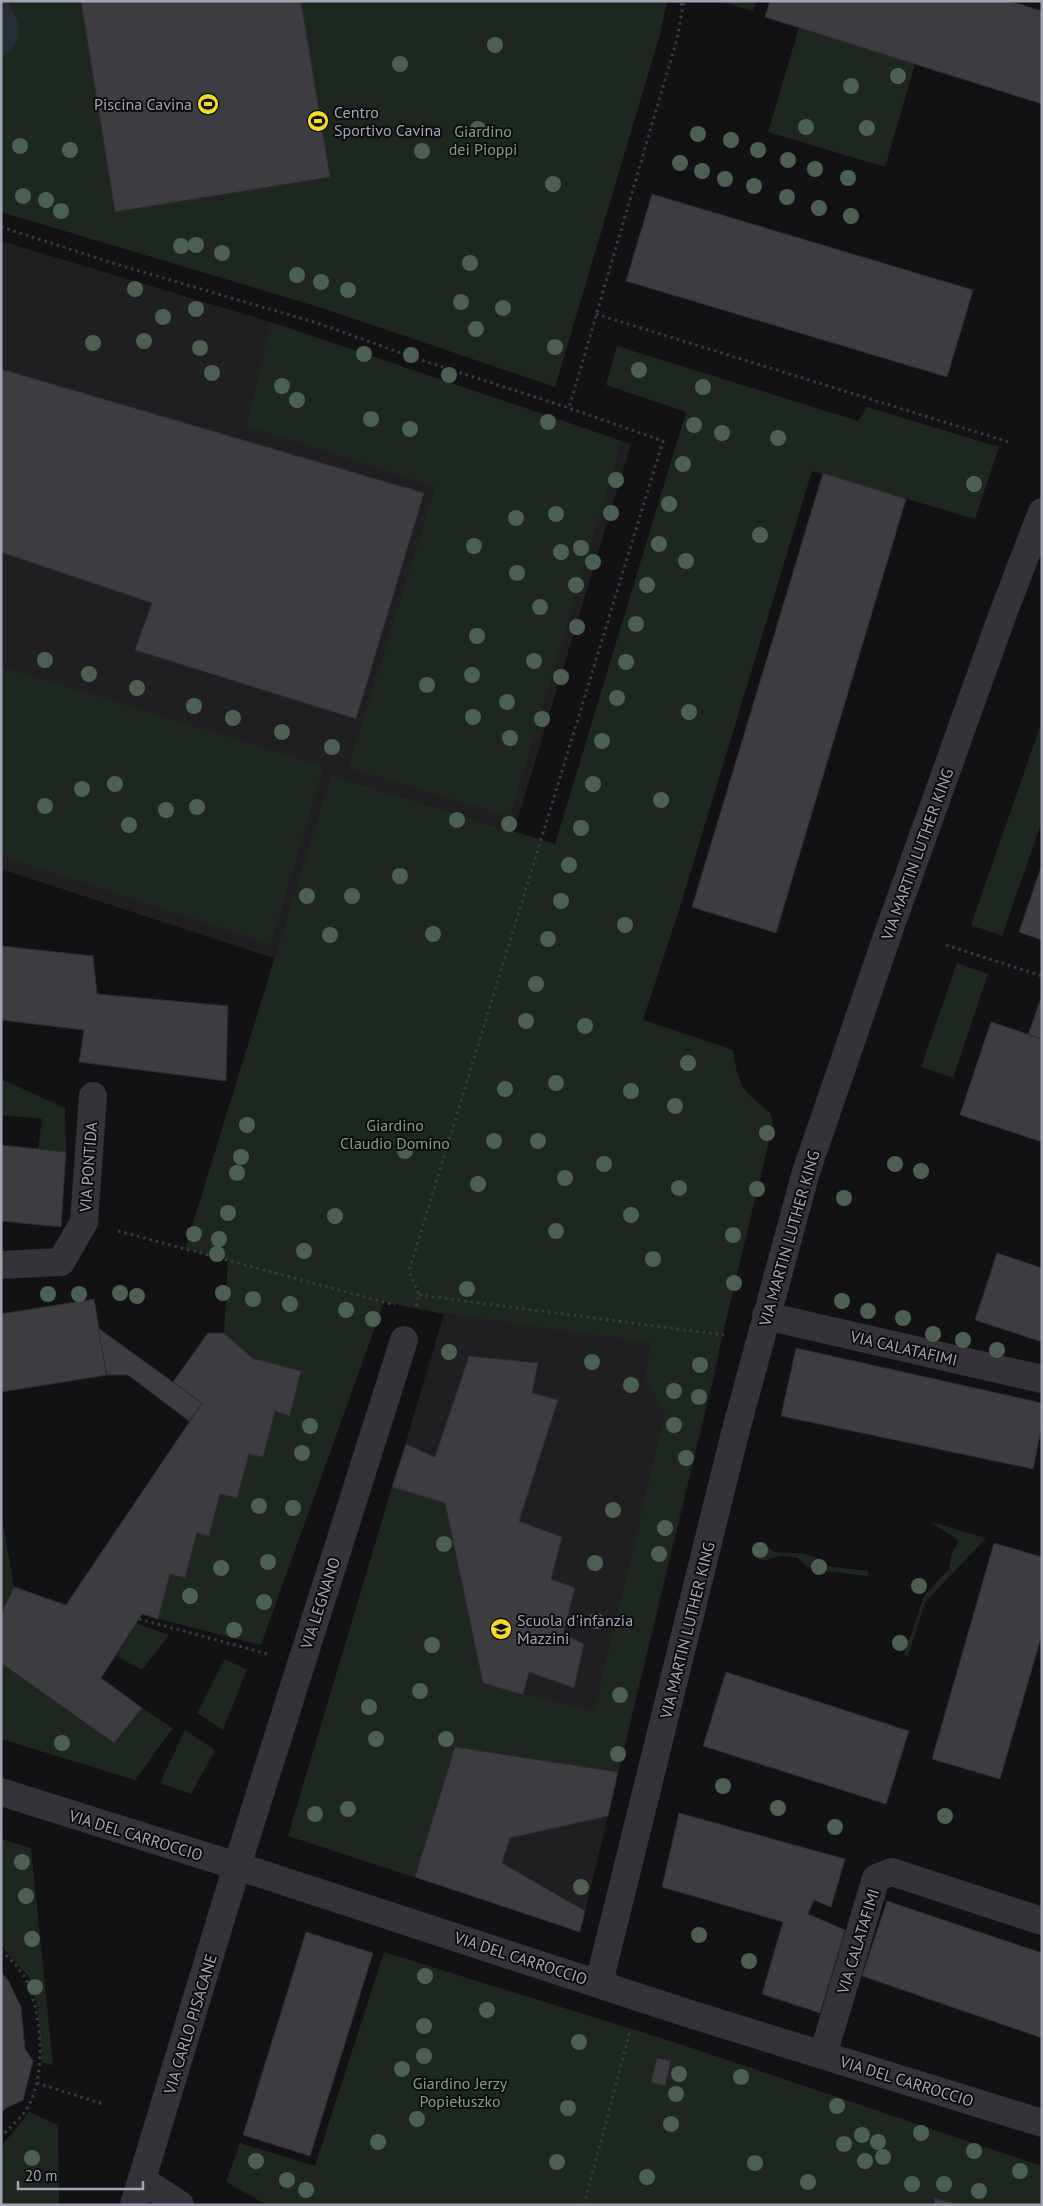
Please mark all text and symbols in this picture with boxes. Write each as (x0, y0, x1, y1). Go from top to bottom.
sports icon: Piscina Cavina (196, 92, 220, 116)
place label: Piscina Cavina (94, 94, 192, 114)
place label: Centro Sportivo Cavina (334, 102, 441, 140)
sports icon: Centro Sportivo Cavina (306, 109, 330, 133)
park label: Giardino dei Pioppi (449, 121, 517, 159)
street label: VIA MARTIN LUTHER KING (876, 765, 957, 944)
park label: Giardino Claudio Domino (340, 1115, 450, 1153)
street label: VIA PONTIDA (75, 1121, 101, 1214)
street label: VIA MARTIN LUTHER KING (754, 1148, 824, 1329)
street label: VIA CALATAFIMI (848, 1326, 959, 1370)
street label: VIA MARTIN LUTHER KING (655, 1540, 719, 1721)
street label: VIA LEGNANO (295, 1555, 344, 1652)
place label: Scuola d'infanzia Mazzini (517, 1610, 633, 1648)
school or university icon: Scuola d'infanzia Mazzini (489, 1617, 513, 1641)
street label: VIA DEL CARROCCIO (66, 1805, 205, 1865)
street label: VIA CALATAFIMI (832, 1886, 883, 1997)
street label: VIA DEL CARROCCIO (451, 1927, 590, 1989)
street label: VIA CARLO PISACANE (159, 1952, 221, 2097)
street label: VIA DEL CARROCCIO (837, 2051, 976, 2111)
park label: Giardino Jerzy Popiełuszko (413, 2073, 508, 2111)
scale bar (18, 2158, 142, 2190)
text: 20 m (25, 2166, 58, 2185)

